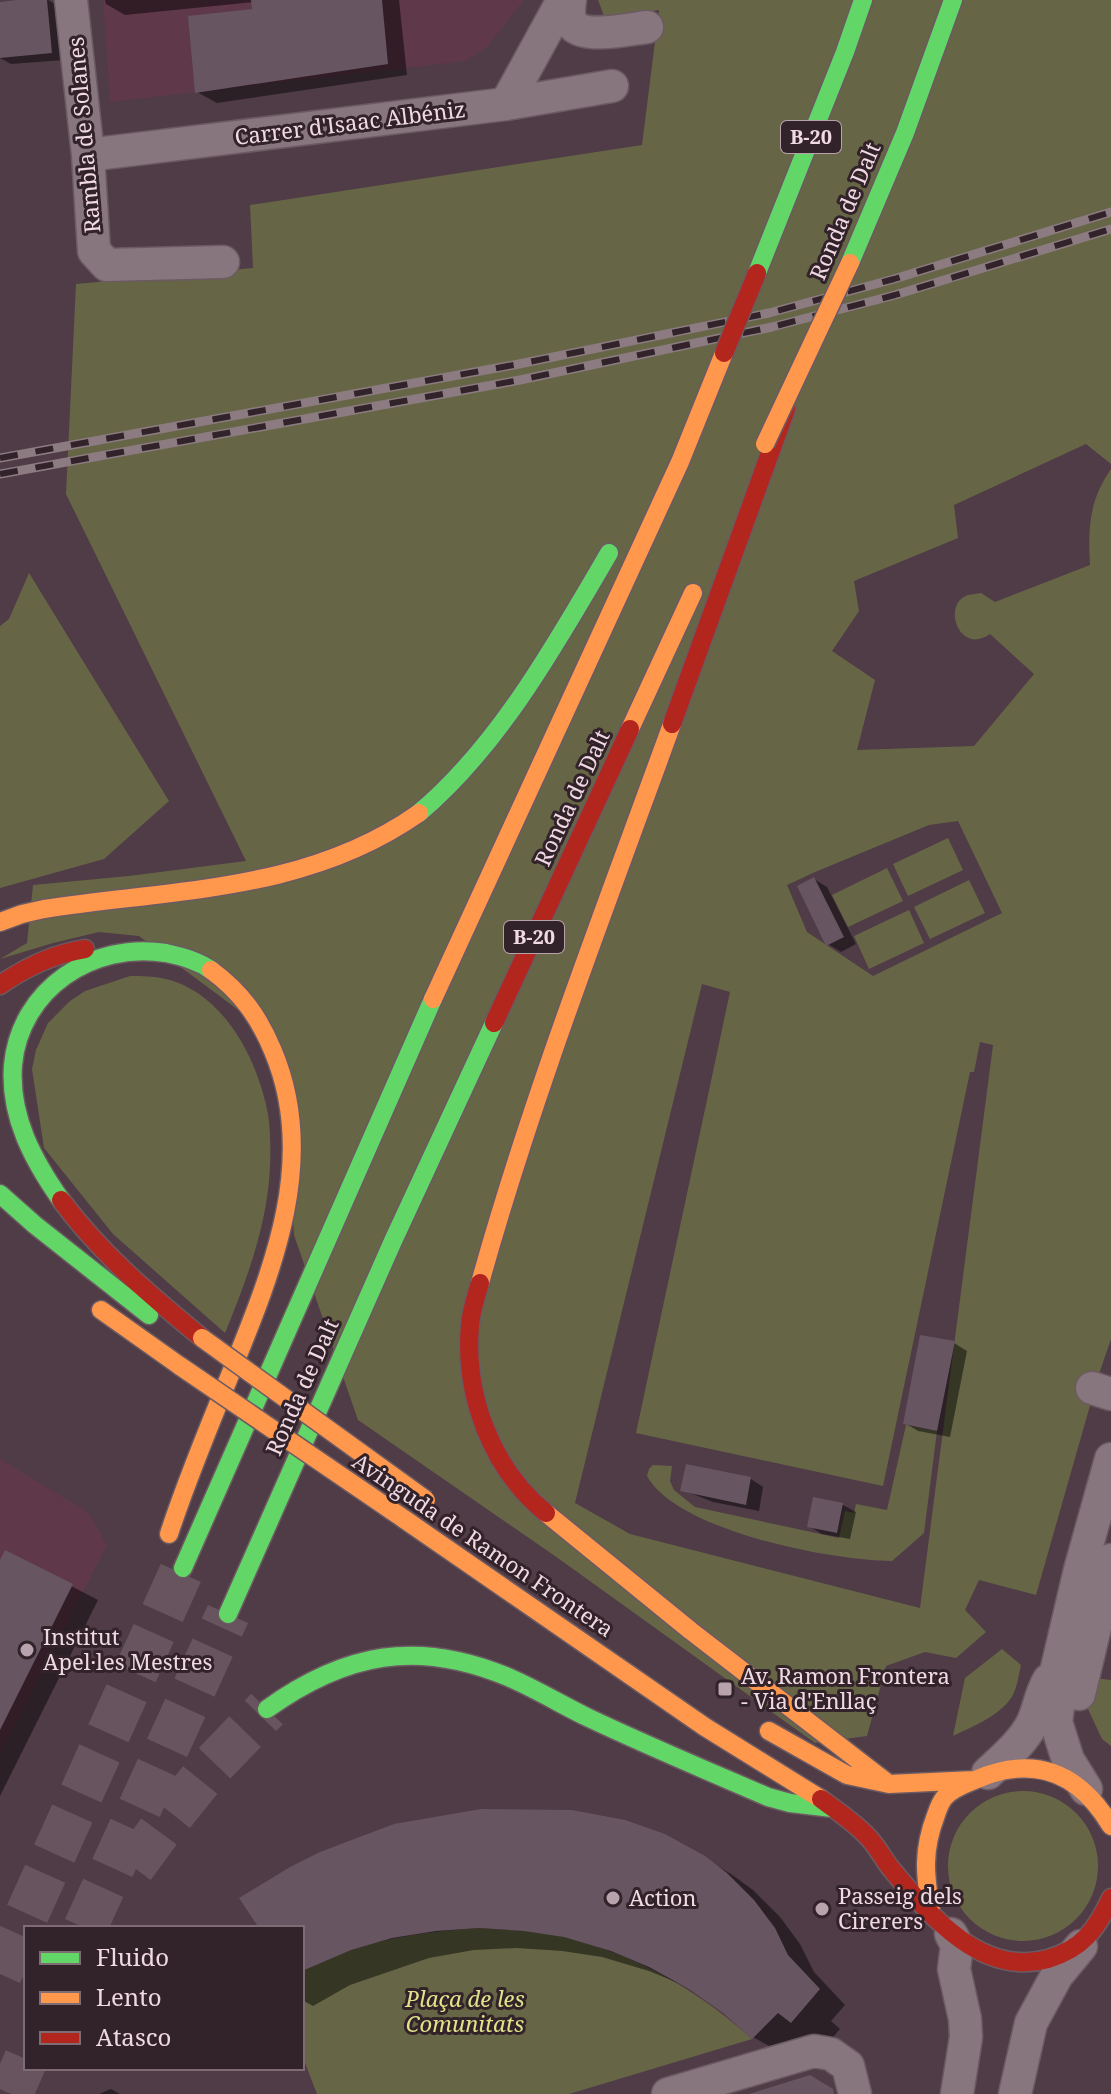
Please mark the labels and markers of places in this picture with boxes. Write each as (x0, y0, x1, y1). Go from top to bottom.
place label: Institut Apel·les Mestres (43, 1621, 212, 1676)
marker: Institut Apel·les Mestres (18, 1641, 36, 1659)
place label: Av. Ramon Frontera - Via d'Enllaç (741, 1660, 950, 1715)
marker: Av. Ramon Frontera - Via d'Enllaç (716, 1680, 734, 1698)
place label: Passeig dels Cirerers (838, 1880, 962, 1935)
place label: Action (629, 1882, 697, 1912)
marker: Action (604, 1889, 622, 1907)
marker: Passeig dels Cirerers (813, 1900, 831, 1918)

